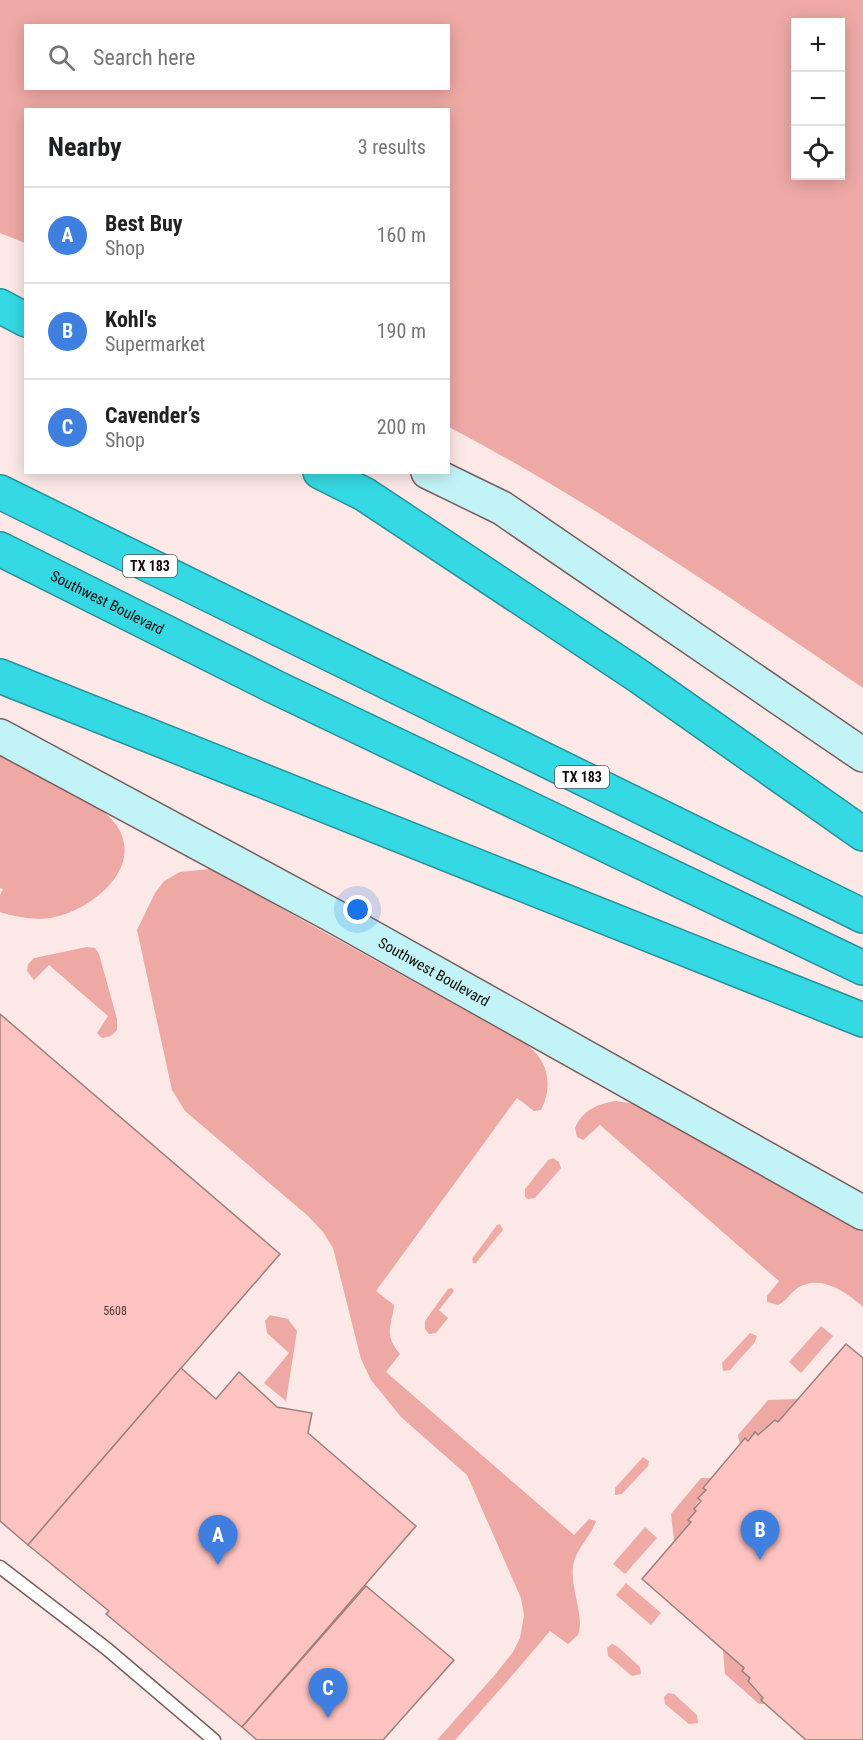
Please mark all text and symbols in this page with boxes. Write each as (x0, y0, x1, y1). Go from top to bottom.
map controls (791, 18, 845, 180)
button: + (791, 18, 845, 72)
search box (24, 24, 450, 90)
icon: search (45, 41, 78, 74)
text: Search here (93, 45, 195, 70)
button: − (791, 72, 845, 126)
button: locate (791, 126, 845, 180)
text: Nearby (48, 132, 122, 162)
text: 3 results (358, 135, 426, 159)
text: Best Buy (105, 211, 183, 236)
text: A (62, 223, 73, 247)
text: 160 m (377, 223, 426, 247)
text: Shop (105, 236, 145, 260)
text: Kohl's (105, 307, 157, 332)
text: B (62, 319, 73, 343)
text: 190 m (377, 319, 426, 343)
text: Supermarket (105, 332, 205, 356)
text: Cavender’s (105, 403, 200, 428)
text: C (62, 415, 73, 439)
text: 200 m (377, 415, 426, 439)
text: Shop (105, 428, 145, 452)
road number: TX 183 (123, 555, 177, 577)
street label: Southwest Boulevard (48, 567, 167, 639)
road number: TX 183 (555, 766, 609, 788)
your location (343, 895, 372, 924)
street label: Southwest Boulevard (375, 934, 493, 1011)
house number: 5608 (103, 1304, 127, 1318)
pin: B (740, 1510, 780, 1560)
pin: A (198, 1516, 238, 1565)
pin: C (308, 1668, 348, 1718)

